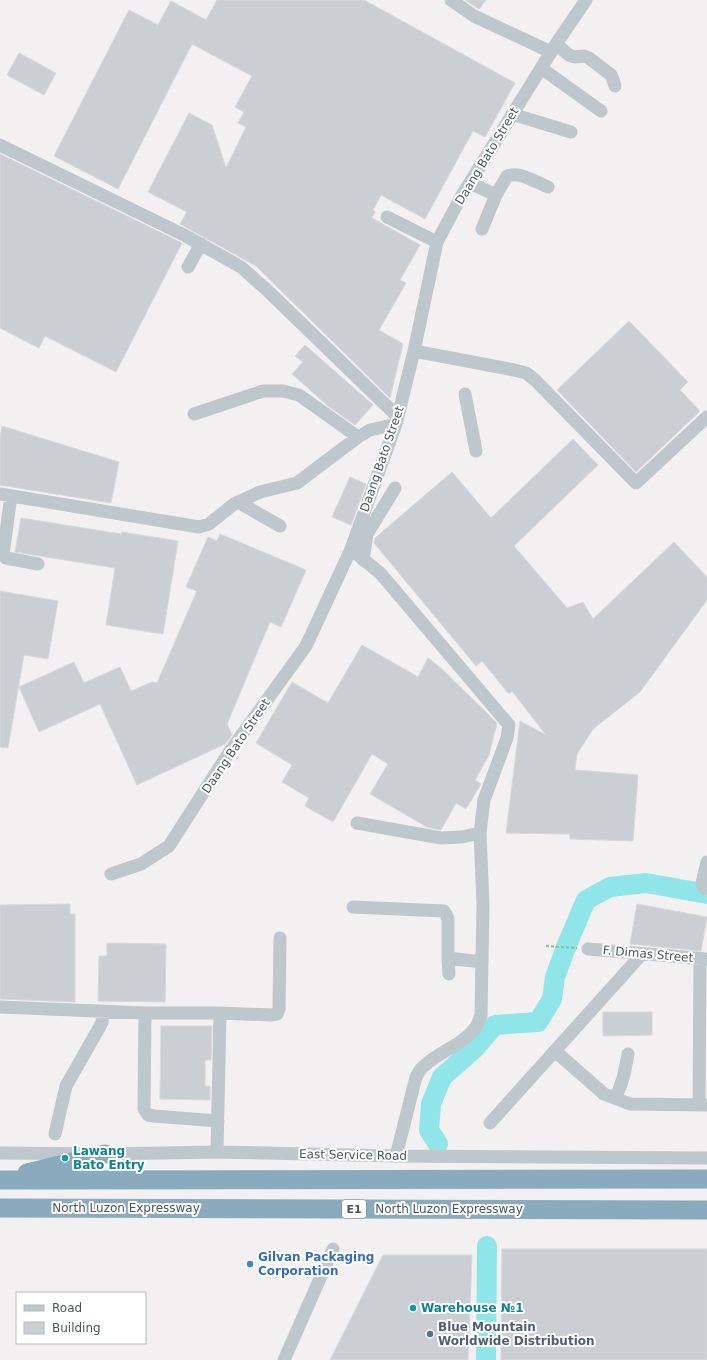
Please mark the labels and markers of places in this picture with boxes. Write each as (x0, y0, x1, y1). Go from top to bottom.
place label: Lawang Bato Entry (73, 1144, 145, 1172)
marker: Lawang Bato Entry (60, 1153, 70, 1163)
place label: Gilvan Packaging Corporation (258, 1250, 374, 1278)
marker: Gilvan Packaging Corporation (245, 1259, 255, 1269)
place label: Warehouse №1 (421, 1301, 524, 1315)
marker: Warehouse №1 (408, 1303, 418, 1313)
place label: Blue Mountain Worldwide Distribution (438, 1320, 595, 1348)
marker: Blue Mountain Worldwide Distribution (425, 1329, 435, 1339)

